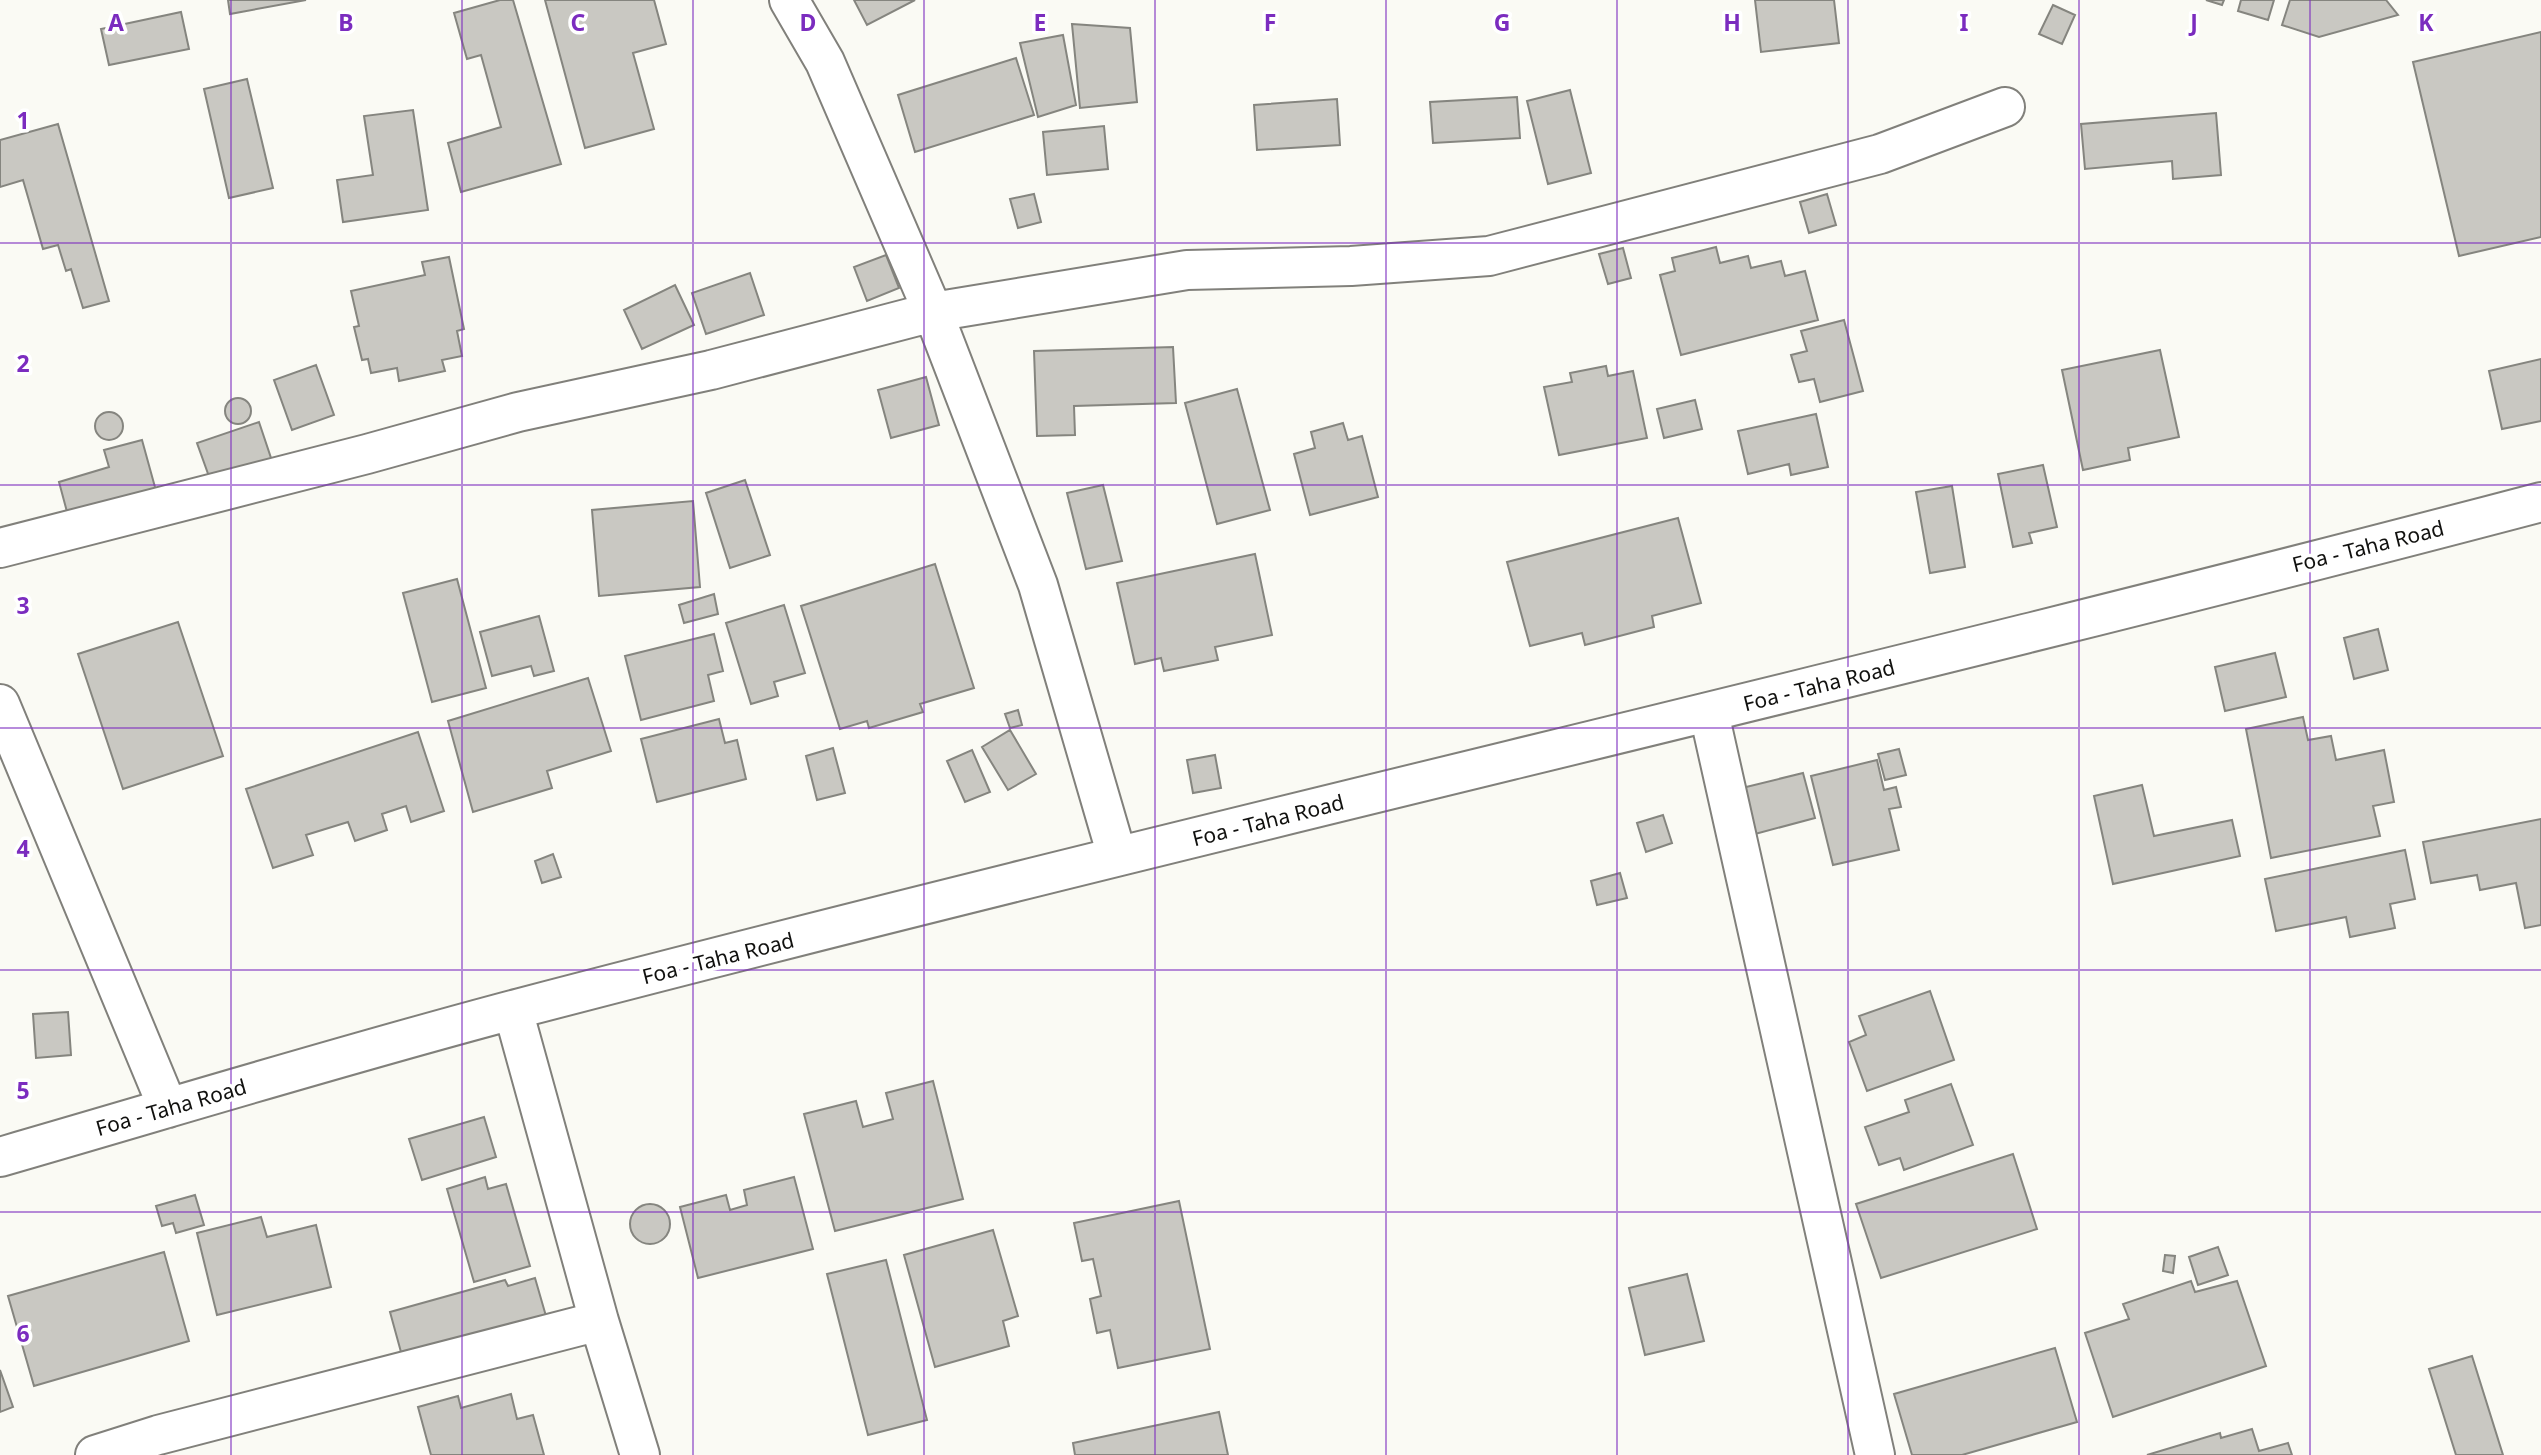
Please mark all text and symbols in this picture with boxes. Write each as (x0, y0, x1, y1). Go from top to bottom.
text: A (108, 6, 124, 38)
text: B (338, 6, 354, 38)
text: C (571, 6, 586, 38)
text: D (800, 6, 816, 38)
text: E (1034, 6, 1046, 38)
text: F (1264, 6, 1276, 38)
text: G (1494, 6, 1510, 38)
text: H (1723, 6, 1741, 38)
text: I (1960, 6, 1969, 38)
text: J (2188, 6, 2198, 38)
text: K (2418, 6, 2434, 38)
text: 1 (16, 104, 30, 136)
text: 2 (16, 347, 30, 379)
street label: Foa - Taha Road (2289, 514, 2447, 578)
text: 3 (16, 589, 30, 621)
street label: Foa - Taha Road (1740, 653, 1898, 717)
street label: Foa - Taha Road (1189, 788, 1347, 852)
text: 4 (16, 832, 30, 864)
street label: Foa - Taha Road (639, 926, 797, 990)
street label: Foa - Taha Road (92, 1072, 250, 1142)
text: 5 (16, 1074, 30, 1106)
text: 6 (16, 1317, 30, 1349)

